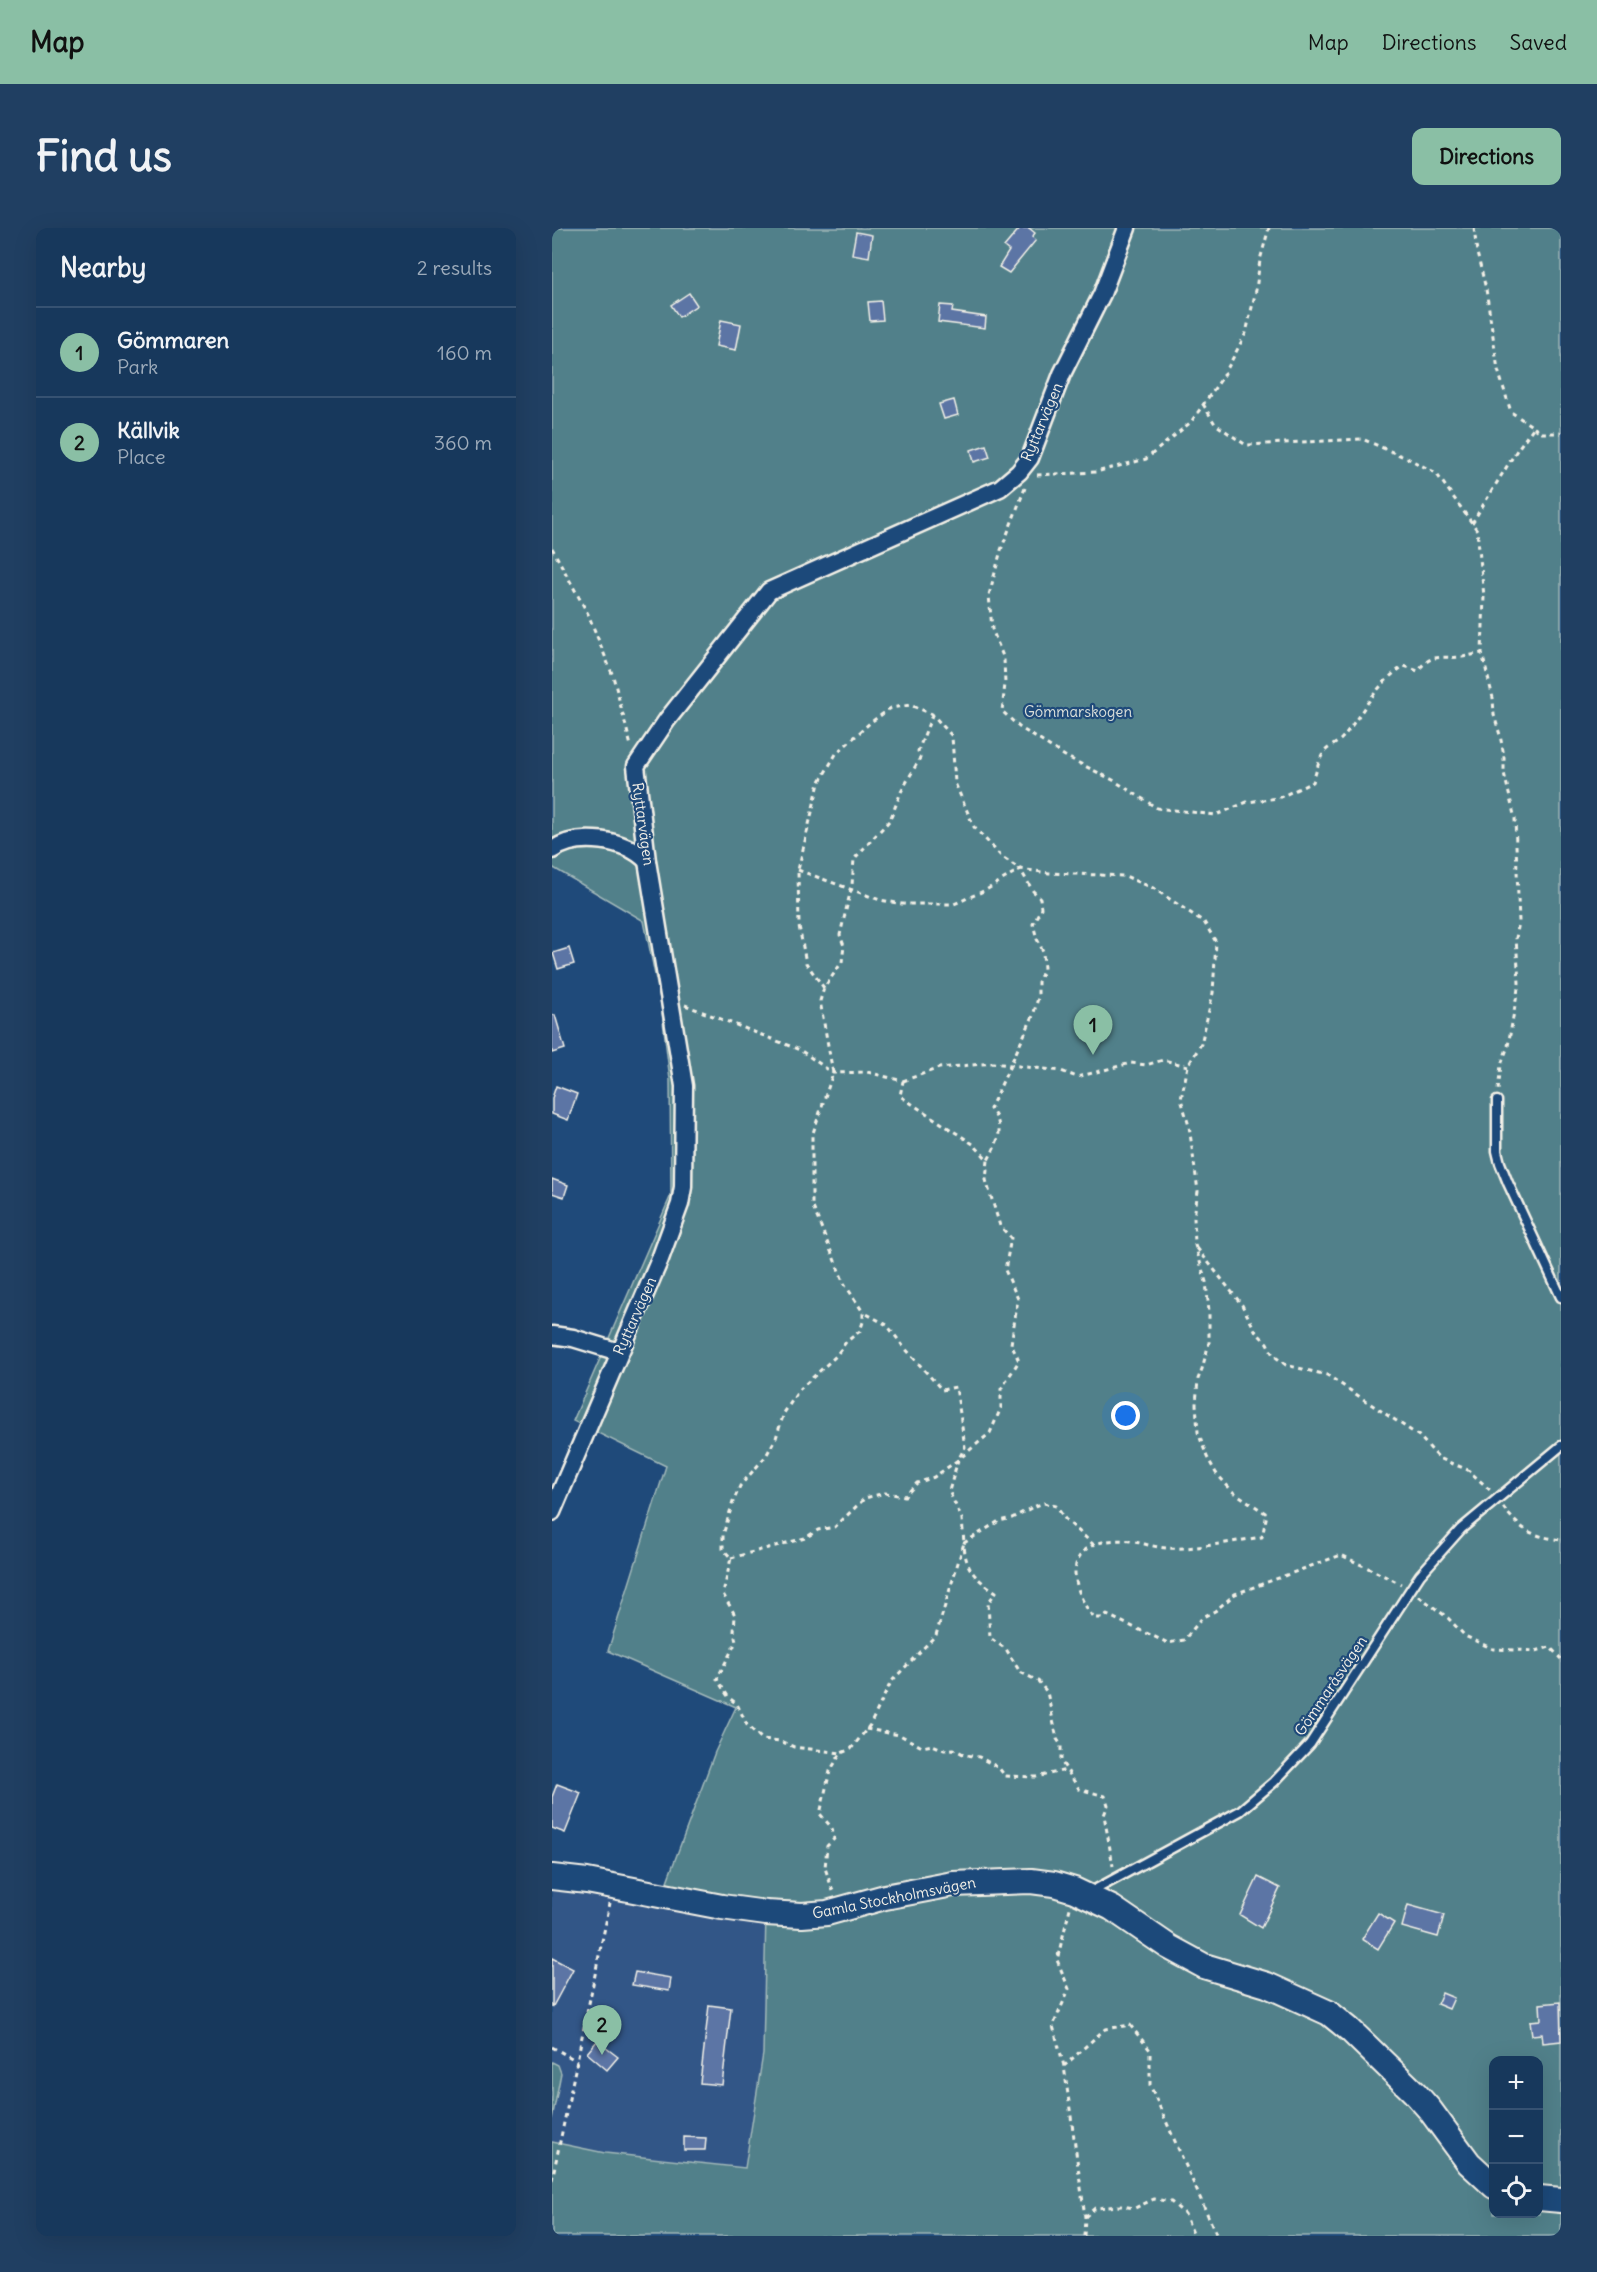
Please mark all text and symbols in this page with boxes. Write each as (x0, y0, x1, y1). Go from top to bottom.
text: Map (30, 24, 84, 60)
text: Map (1308, 29, 1349, 56)
text: Directions (1382, 29, 1476, 56)
text: Saved (1509, 29, 1567, 56)
button: Directions (1412, 128, 1561, 185)
text: Find us (36, 130, 172, 182)
text: Nearby (60, 251, 146, 284)
text: 2 results (417, 255, 492, 280)
text: Gömmaren (117, 326, 229, 354)
text: 1 (76, 340, 83, 365)
text: 160 m (437, 340, 492, 365)
text: Park (117, 354, 158, 379)
street label: Ryttarvägen (1016, 379, 1067, 464)
text: Källvik (117, 416, 180, 444)
text: 2 (74, 430, 85, 455)
text: 360 m (434, 430, 492, 455)
text: Place (117, 444, 165, 469)
park label: Gömmarskogen (1024, 702, 1132, 721)
street label: Ryttarvägen (628, 781, 659, 867)
pin: 1 (1074, 1006, 1112, 1055)
street label: Ryttarvägen (609, 1273, 660, 1358)
your location (1111, 1401, 1140, 1430)
street label: Gömmaråsvägen (1290, 1632, 1371, 1739)
street label: Gamla Stockholmsvägen (811, 1872, 978, 1923)
pin: 2 (583, 2006, 622, 2055)
map controls (1489, 2056, 1543, 2218)
button: + (1489, 2056, 1543, 2110)
button: − (1489, 2110, 1543, 2164)
button: locate (1489, 2164, 1543, 2218)

